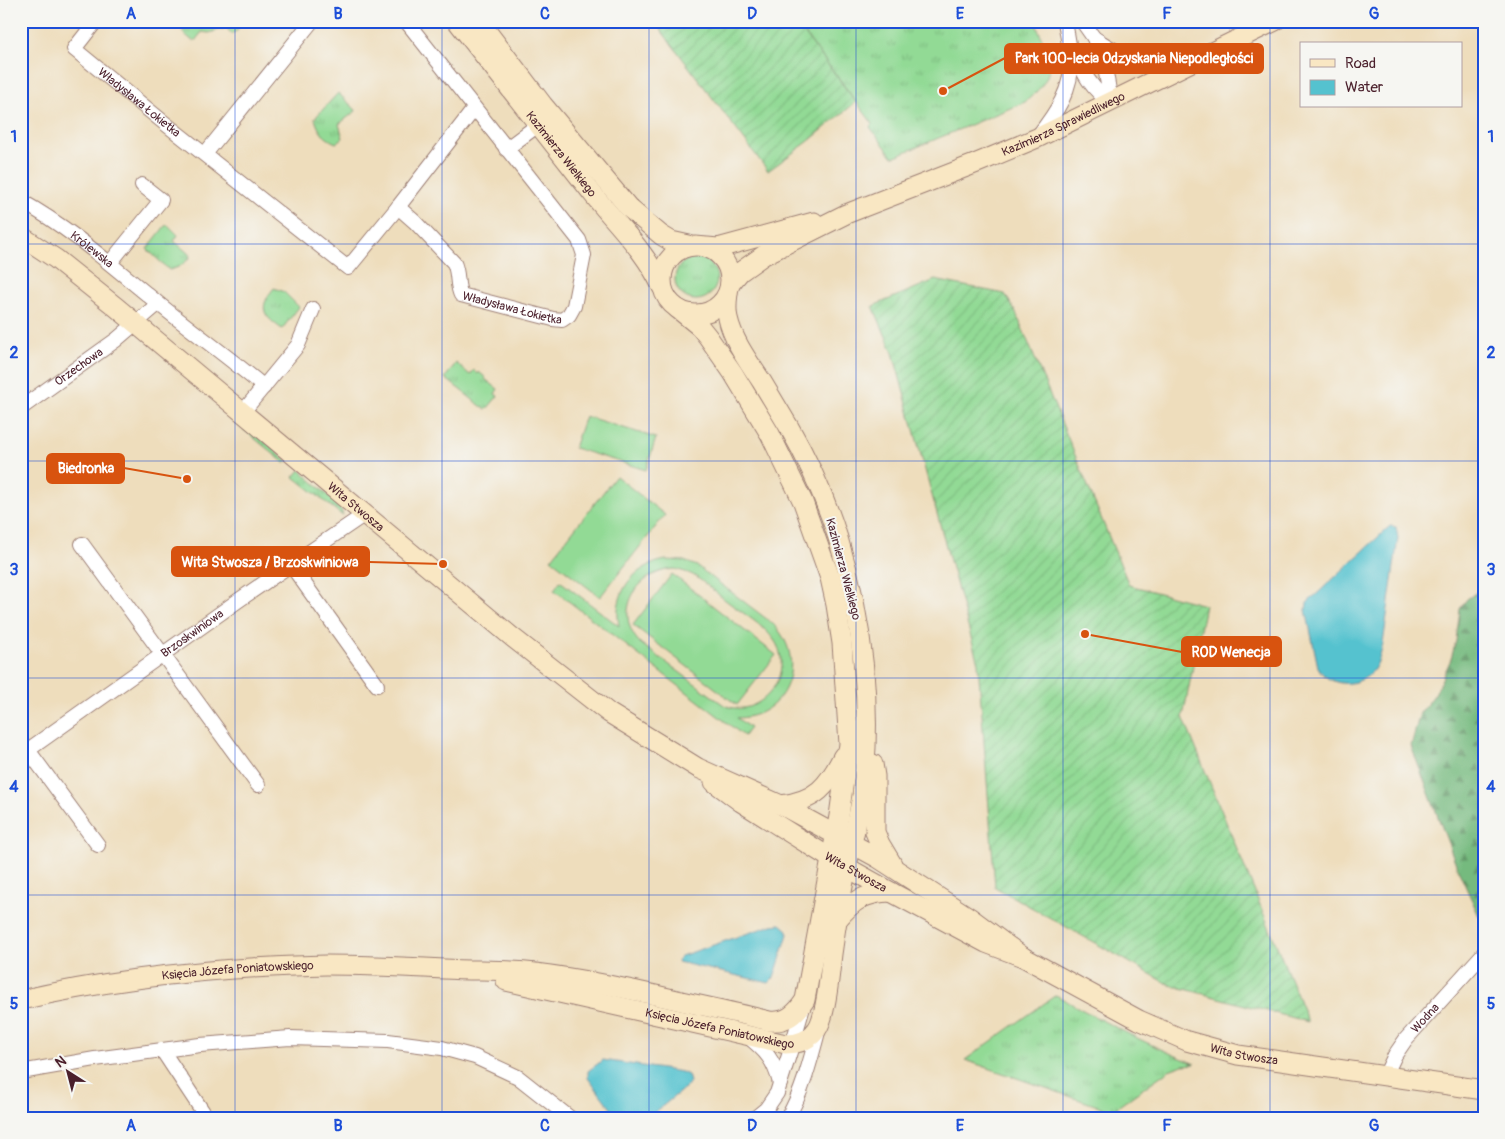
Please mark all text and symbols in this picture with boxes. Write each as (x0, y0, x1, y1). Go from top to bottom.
text: A (126, 4, 137, 24)
text: B (333, 4, 343, 24)
text: C (540, 4, 550, 24)
text: D (747, 4, 757, 24)
text: E (956, 4, 965, 24)
text: F (1162, 4, 1172, 24)
text: G (1369, 4, 1380, 24)
legend (1300, 42, 1462, 108)
callout: Park 100-lecia Odzyskania Niepodległości (1005, 44, 1263, 73)
text: Park 100-lecia Odzyskania Niepodległości (1015, 50, 1254, 67)
text: Road (1345, 54, 1376, 73)
street label: Władysława Łokietka (95, 64, 184, 141)
text: Water (1345, 78, 1384, 97)
street label: Kazimierza Sprawiedliwego (999, 88, 1128, 159)
street label: Kazimierza Wielkiego (523, 108, 600, 200)
text: 1 (11, 127, 17, 147)
text: 1 (1488, 127, 1494, 147)
street label: Królewska (67, 228, 117, 271)
street label: Władysława Łokietka (461, 288, 563, 327)
text: 2 (10, 343, 19, 363)
text: 2 (1487, 343, 1496, 363)
street label: Orzechowa (52, 344, 106, 389)
callout: Biedronka (47, 454, 124, 483)
text: Biedronka (58, 460, 115, 477)
street label: Wita Stwosza (325, 479, 388, 535)
street label: Kazimierza Wielkiego (822, 516, 864, 622)
callout: Wita Stwosza / Brzoskwiniowa (172, 547, 369, 576)
text: Wita Stwosza / Brzoskwiniowa (182, 554, 359, 571)
text: 3 (10, 560, 19, 580)
text: 3 (1487, 560, 1496, 580)
street label: Brzoskwiniowa (158, 606, 227, 661)
callout: ROD Wenecja (1182, 637, 1281, 666)
text: ROD Wenecja (1191, 644, 1271, 661)
text: 4 (9, 777, 19, 797)
text: 4 (1486, 777, 1496, 797)
street label: Wita Stwosza (822, 849, 890, 896)
street label: Księcia Józefa Poniatowskiego (161, 958, 314, 983)
text: 5 (10, 994, 19, 1014)
text: 5 (1487, 994, 1496, 1014)
street label: Wodna (1408, 1000, 1443, 1036)
street label: Księcia Józefa Poniatowskiego (644, 1005, 795, 1052)
street label: Wita Stwosza (1208, 1040, 1279, 1068)
north arrow (42, 1046, 92, 1096)
text: N (52, 1052, 69, 1072)
text: A (126, 1116, 137, 1136)
text: B (333, 1116, 343, 1136)
text: C (540, 1116, 550, 1136)
text: D (747, 1116, 757, 1136)
text: E (956, 1116, 965, 1136)
text: F (1162, 1116, 1172, 1136)
text: G (1369, 1116, 1380, 1136)

